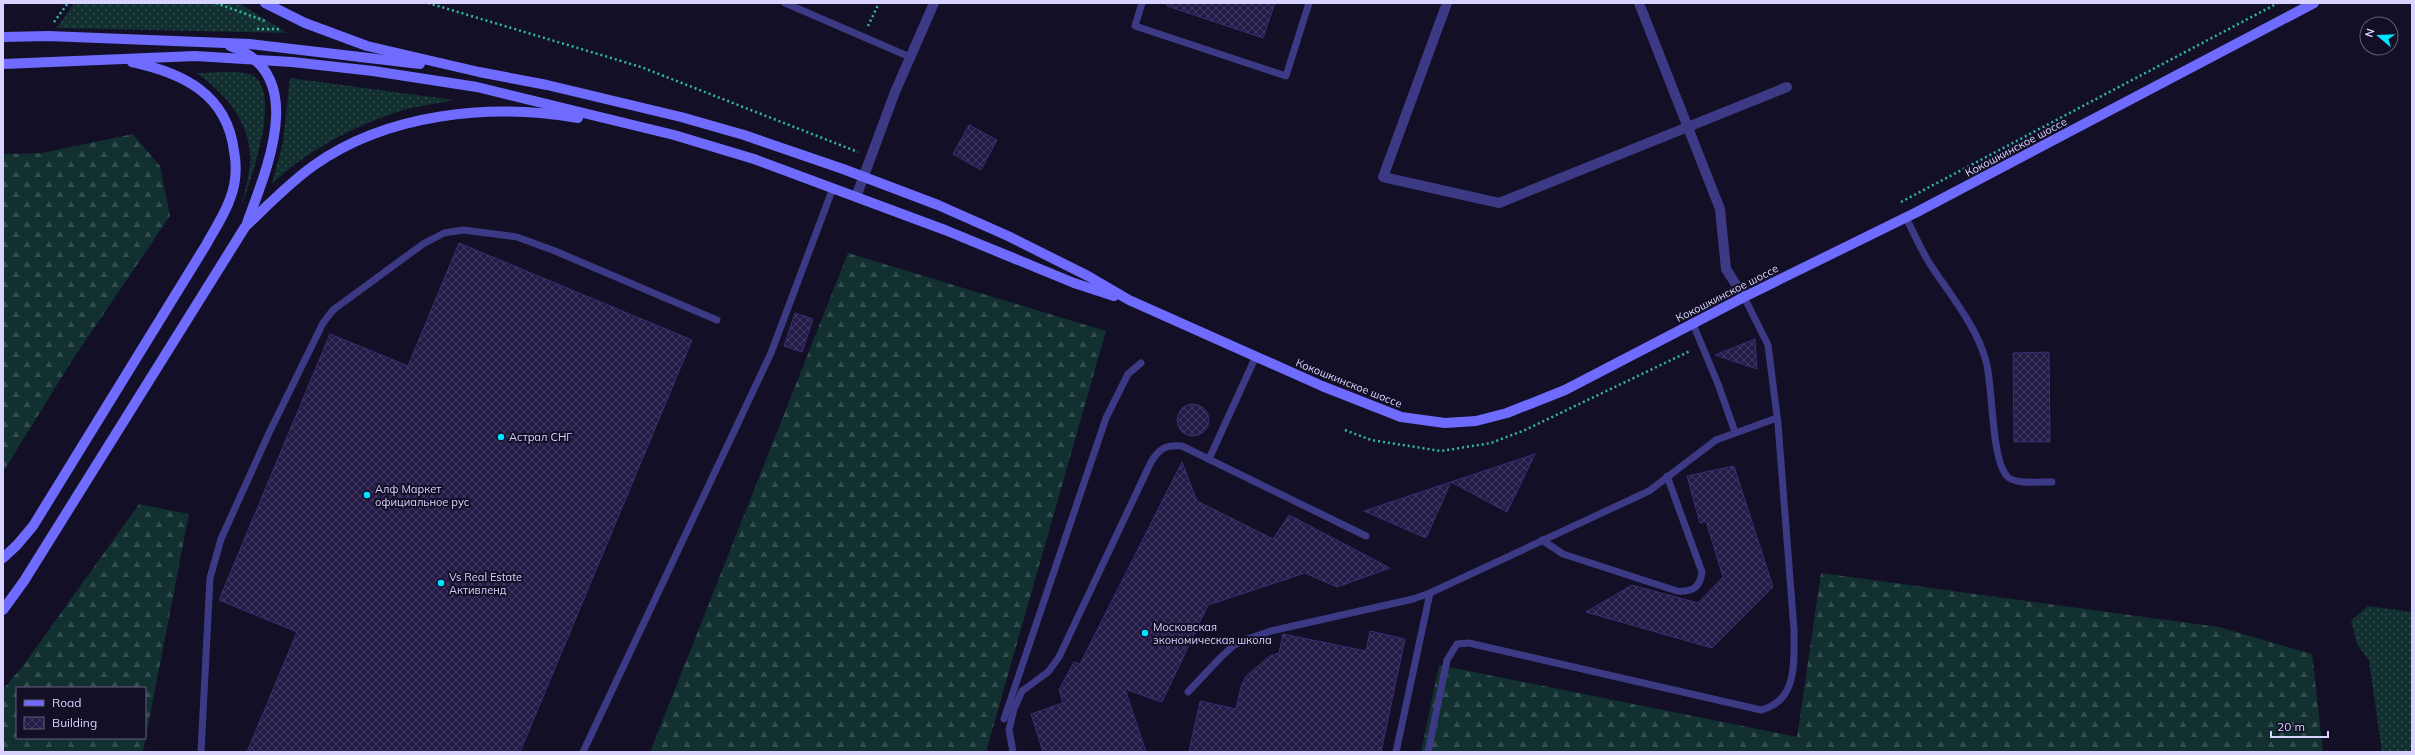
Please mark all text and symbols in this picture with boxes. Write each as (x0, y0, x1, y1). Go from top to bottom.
north arrow (2359, 16, 2399, 56)
text: N (2362, 27, 2378, 39)
street label: Кокошкинское шоссе (1963, 114, 2069, 180)
street label: Кокошкинское шоссе (1673, 261, 1781, 325)
street label: Кокошкинское шоссе (1294, 355, 1404, 411)
place label: Астрал СНГ (509, 430, 572, 444)
marker: Астрал СНГ (496, 432, 506, 442)
place label: Алф Маркет официальное рус (375, 482, 470, 509)
marker: Алф Маркет официальное рус (362, 490, 372, 500)
place label: Vs Real Estate Активленд (449, 570, 522, 597)
marker: Vs Real Estate Активленд (436, 578, 446, 588)
place label: Московская экономическая школа (1153, 620, 1272, 647)
marker: Московская экономическая школа (1140, 628, 1150, 638)
legend (16, 687, 146, 739)
text: Road (52, 695, 81, 710)
scale bar (2271, 713, 2328, 739)
text: Building (52, 715, 97, 730)
text: 20 m (2277, 719, 2305, 734)

